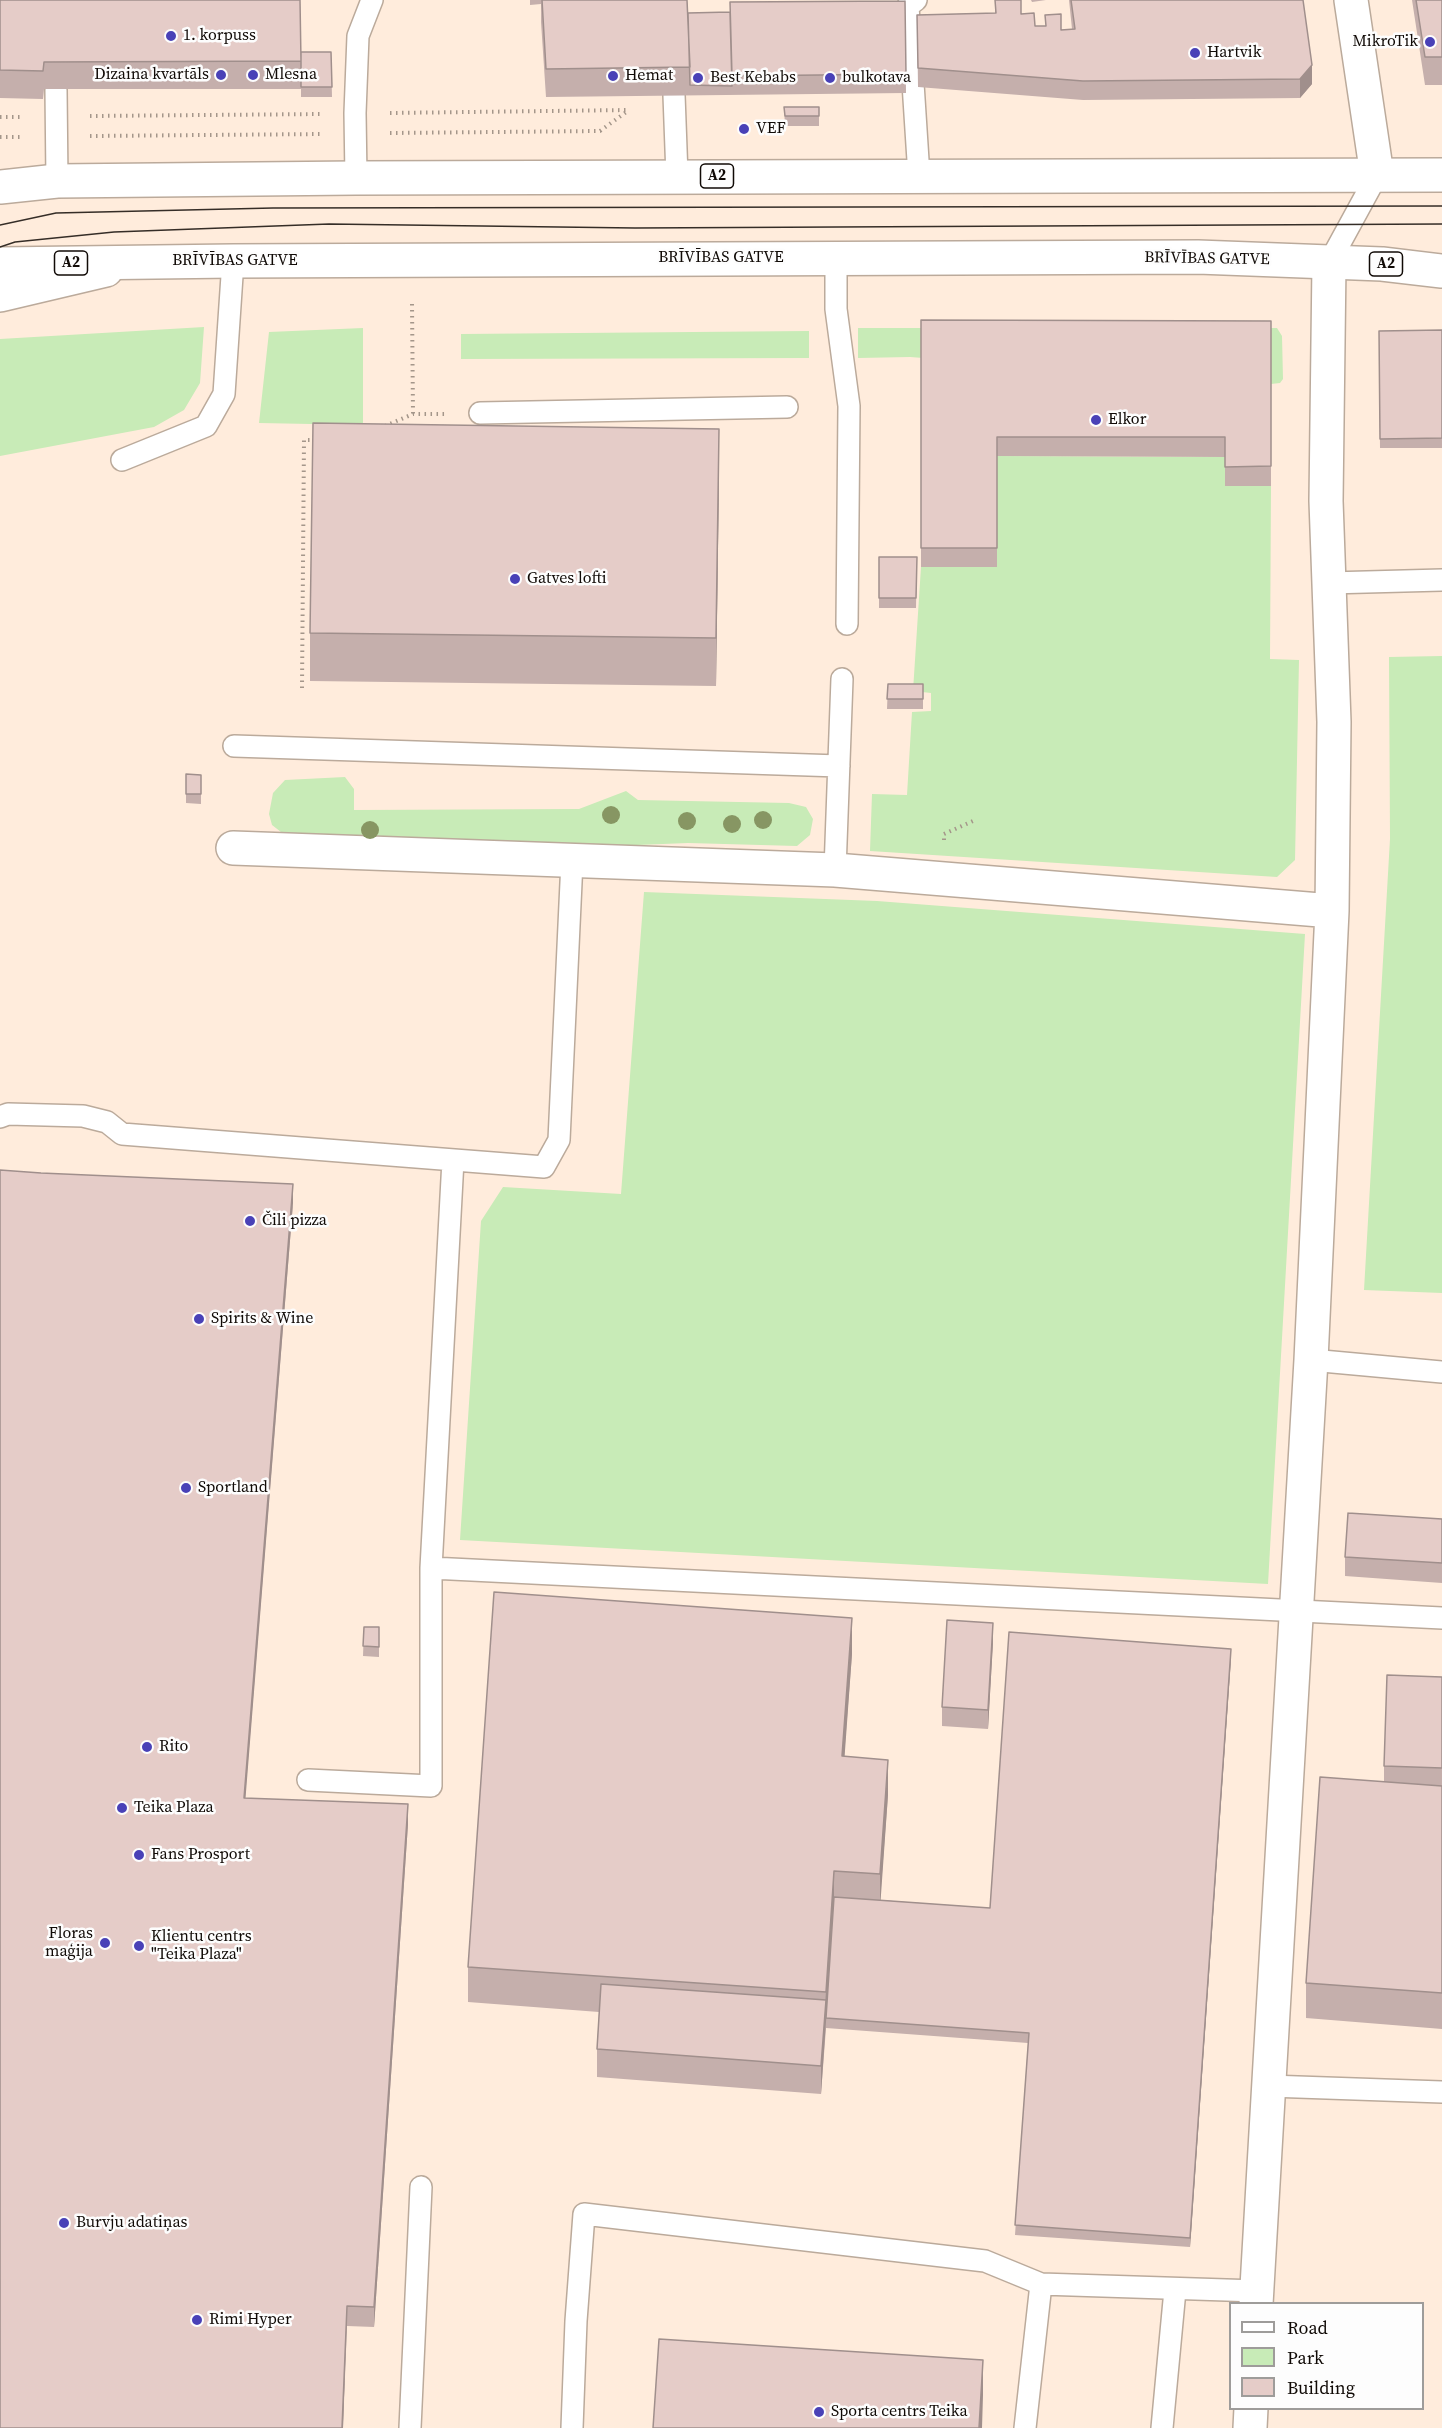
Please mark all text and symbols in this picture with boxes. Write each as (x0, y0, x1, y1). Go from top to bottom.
place label: 1. korpuss (183, 26, 256, 46)
marker: 1. korpuss (164, 29, 178, 43)
place label: MikroTik (1352, 32, 1418, 52)
marker: MikroTik (1423, 35, 1437, 49)
place label: Hartvik (1207, 43, 1261, 63)
marker: Hartvik (1188, 46, 1202, 60)
place label: Dizaina kvartāls (94, 65, 209, 85)
place label: Mlesna (265, 65, 317, 85)
place label: Hemat (625, 66, 673, 86)
marker: Dizaina kvartāls (214, 68, 228, 82)
marker: Mlesna (246, 68, 260, 82)
place label: Best Kebabs (710, 68, 796, 88)
place label: bulkotava (842, 68, 911, 88)
marker: Hemat (606, 69, 620, 83)
marker: Best Kebabs (691, 71, 705, 85)
marker: bulkotava (823, 71, 837, 85)
place label: VEF (756, 119, 786, 139)
marker: VEF (737, 122, 751, 136)
road number: A2 (700, 164, 734, 188)
street label: BRĪVĪBAS GATVE (658, 248, 784, 268)
street label: BRĪVĪBAS GATVE (1144, 248, 1270, 270)
road number: A2 (54, 251, 88, 275)
street label: BRĪVĪBAS GATVE (172, 251, 298, 271)
road number: A2 (1370, 252, 1402, 276)
place label: Elkor (1108, 410, 1146, 430)
marker: Elkor (1089, 413, 1103, 427)
place label: Gatves lofti (527, 569, 607, 589)
marker: Gatves lofti (508, 572, 522, 586)
place label: Čili pizza (262, 1211, 327, 1231)
marker: Čili pizza (243, 1214, 257, 1228)
place label: Spirits & Wine (211, 1309, 313, 1329)
marker: Spirits & Wine (192, 1312, 206, 1326)
place label: Sportland (198, 1478, 268, 1498)
marker: Sportland (179, 1481, 193, 1495)
place label: Rito (159, 1737, 188, 1757)
marker: Rito (140, 1740, 154, 1754)
place label: Teika Plaza (134, 1798, 214, 1818)
marker: Teika Plaza (115, 1801, 129, 1815)
place label: Fans Prosport (151, 1845, 250, 1865)
marker: Fans Prosport (132, 1848, 146, 1862)
place label: Floras maģija (45, 1924, 93, 1962)
place label: Klientu centrs "Teika Plaza" (151, 1927, 252, 1965)
marker: Floras maģija (98, 1936, 112, 1950)
marker: Klientu centrs "Teika Plaza" (132, 1939, 146, 1953)
place label: Burvju adatiņas (76, 2213, 188, 2233)
marker: Burvju adatiņas (57, 2216, 71, 2230)
legend (1229, 2302, 1424, 2410)
place label: Rimi Hyper (209, 2310, 292, 2330)
marker: Rimi Hyper (190, 2313, 204, 2327)
text: Road (1287, 2315, 1328, 2340)
text: Park (1287, 2345, 1324, 2370)
text: Building (1287, 2375, 1355, 2400)
place label: Sporta centrs Teika (831, 2402, 968, 2422)
marker: Sporta centrs Teika (812, 2405, 826, 2419)

